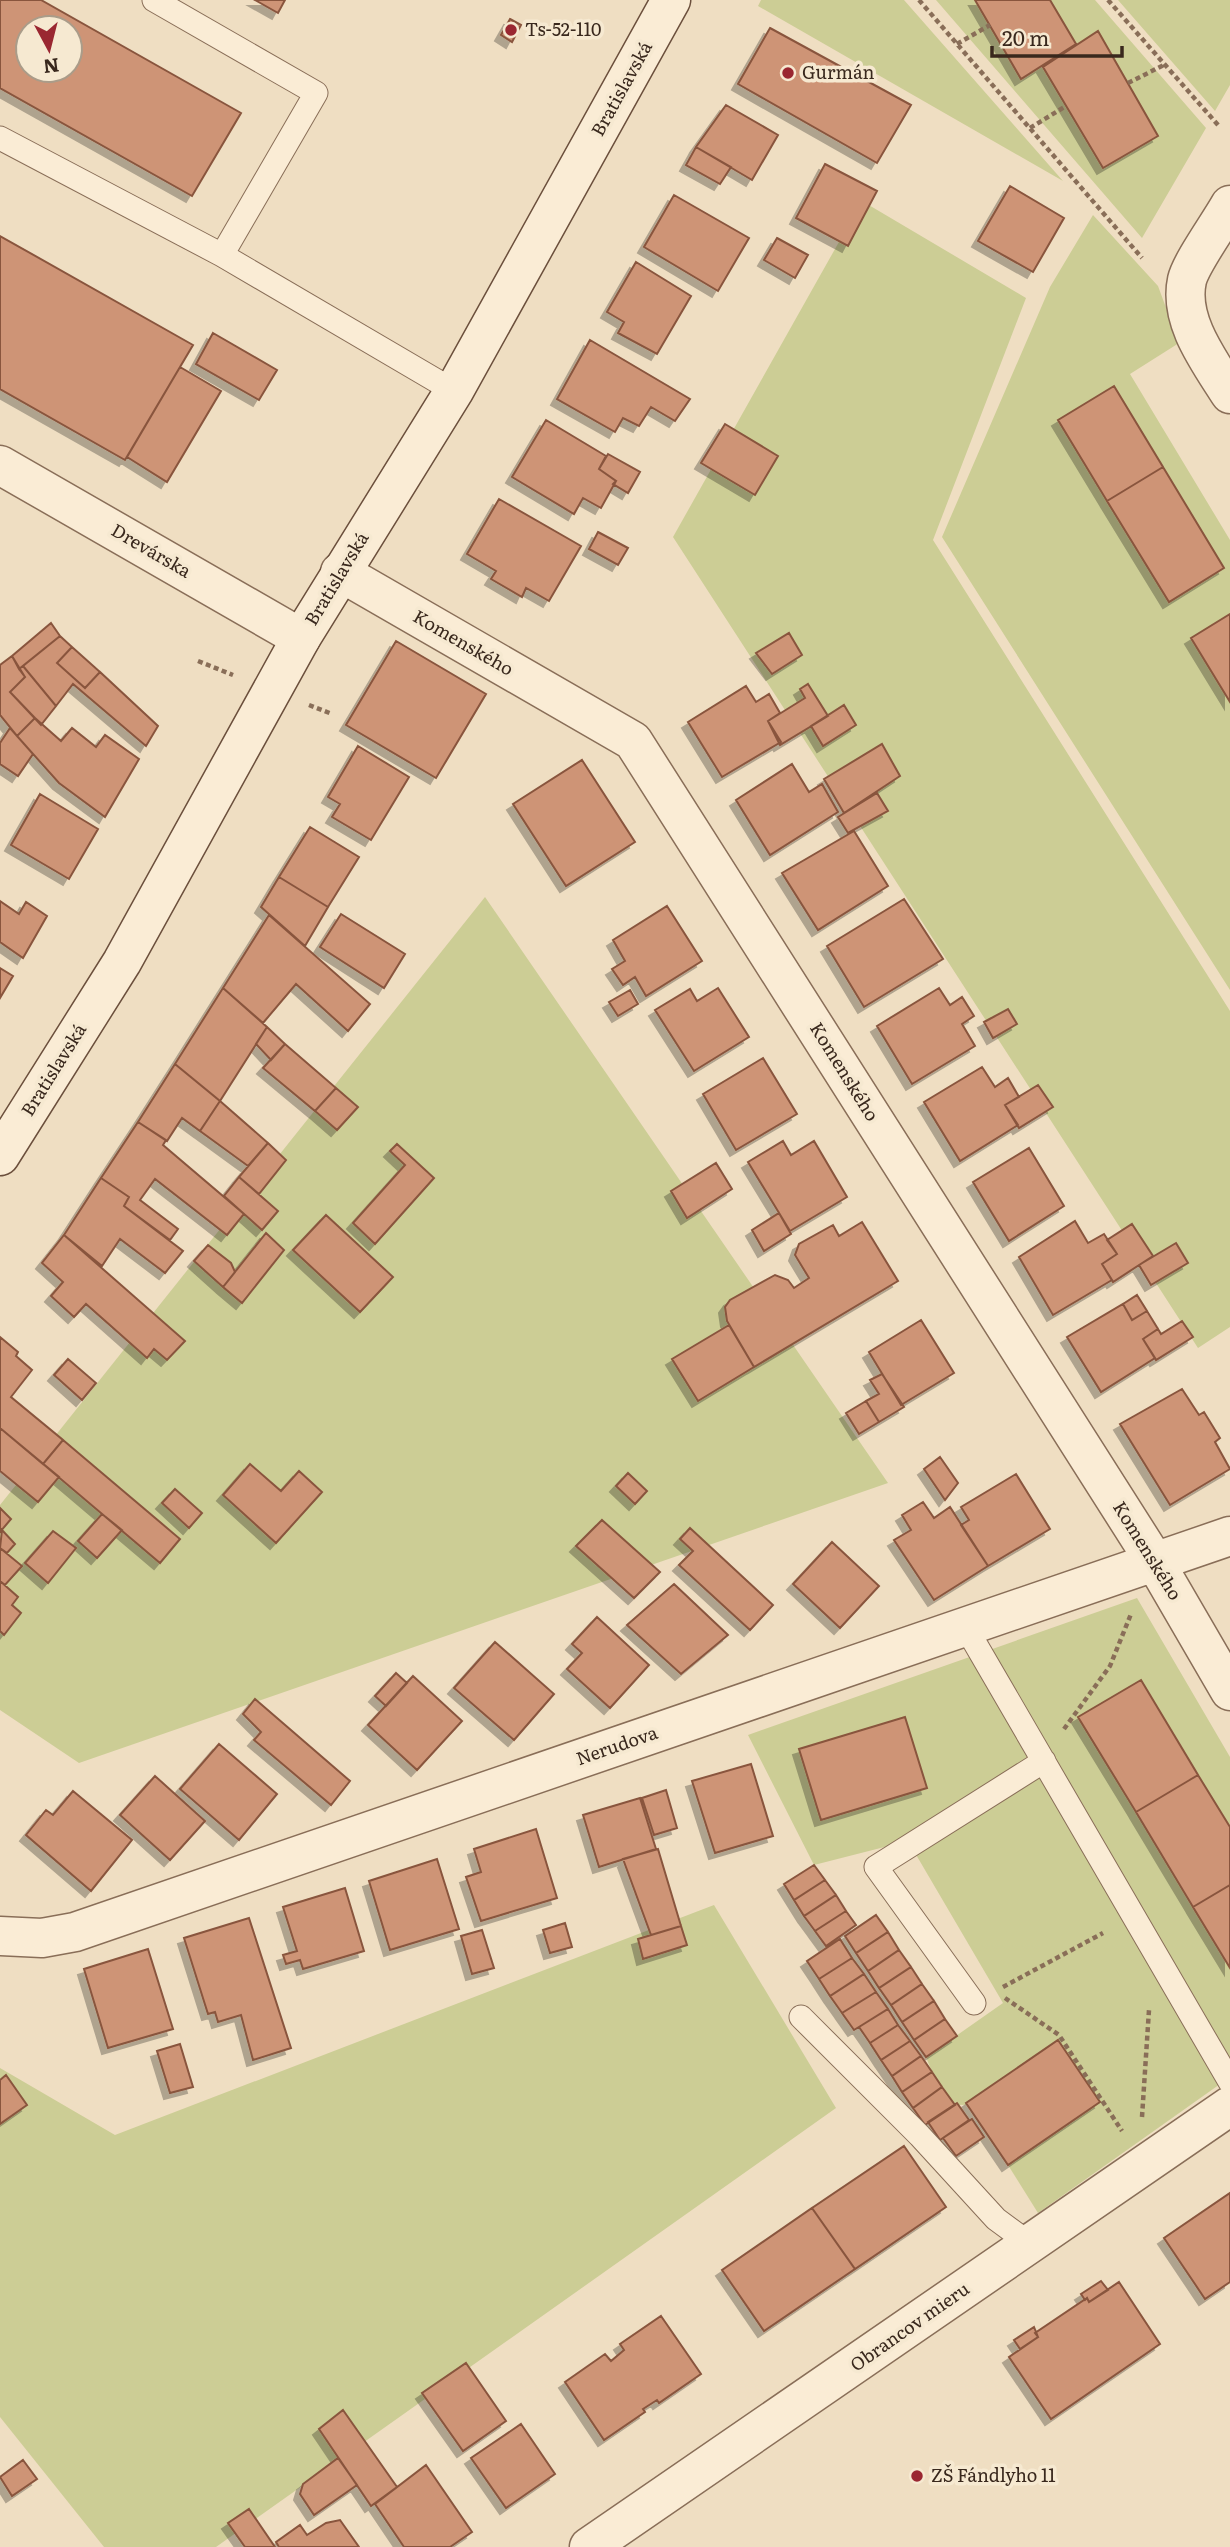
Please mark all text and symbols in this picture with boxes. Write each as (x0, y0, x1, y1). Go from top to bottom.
north arrow (14, 14, 84, 84)
scale bar (992, 14, 1122, 58)
place label: Ts-52-110 (525, 15, 601, 42)
text: 20 m (1002, 21, 1049, 52)
marker: Ts-52-110 (503, 22, 519, 38)
street label: Bratislavská (583, 36, 658, 141)
text: N (42, 52, 61, 82)
place label: Gurmán (802, 58, 874, 85)
marker: Gurmán (780, 65, 796, 81)
street label: Drevárska (107, 516, 197, 584)
street label: Bratislavská (297, 526, 374, 630)
street label: Komenského (408, 602, 519, 681)
street label: Komenského (804, 1016, 886, 1126)
street label: Bratislavská (13, 1017, 92, 1121)
street label: Komenského (1107, 1495, 1189, 1605)
street label: Nerudova (572, 1718, 661, 1771)
street label: Obrancov mieru (844, 2274, 974, 2377)
place label: ZŠ Fándlyho 11 (931, 2461, 1056, 2488)
marker: ZŠ Fándlyho 11 (909, 2468, 925, 2484)

